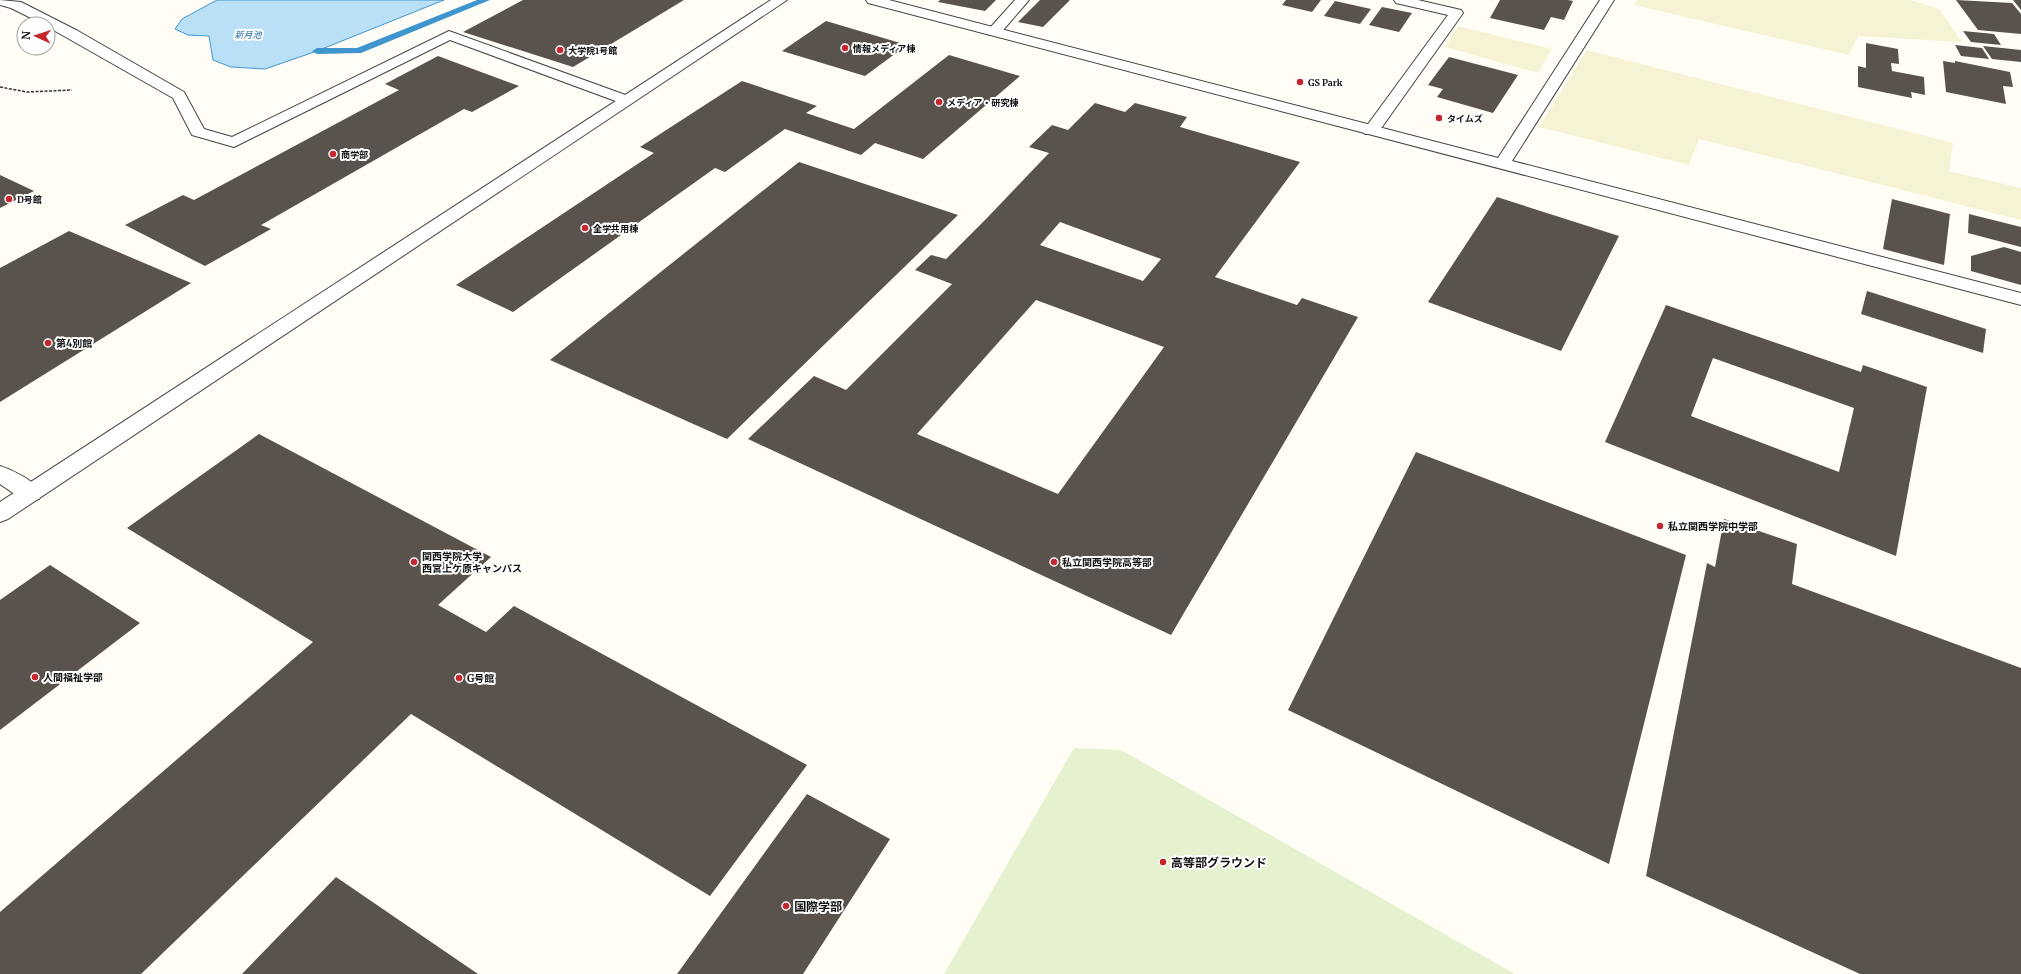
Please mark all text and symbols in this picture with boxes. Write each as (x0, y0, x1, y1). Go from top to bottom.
north arrow (16, 16, 56, 56)
water label: 新月池 (234, 29, 262, 40)
text: N (19, 30, 33, 40)
marker: 情報メディア棟 (840, 43, 850, 53)
place label: 情報メディア棟 (852, 43, 915, 54)
marker: 大学院1号館 (555, 45, 565, 55)
place label: 大学院1号館 (568, 45, 617, 56)
marker: GS Park (1295, 77, 1305, 87)
place label: GS Park (1308, 77, 1343, 88)
marker: メディア・研究棟 (934, 97, 944, 107)
place label: メディア・研究棟 (947, 97, 1018, 108)
marker: タイムズ (1434, 113, 1444, 123)
place label: タイムズ (1447, 113, 1483, 124)
marker: 商学部 (328, 149, 338, 159)
place label: 商学部 (341, 149, 368, 160)
marker: D号館 (4, 194, 14, 204)
place label: D号館 (17, 194, 42, 205)
marker: 全学共用棟 (580, 223, 590, 233)
place label: 全学共用棟 (593, 223, 638, 234)
place label: 第4別館 (56, 337, 92, 350)
marker: 第4別館 (43, 338, 53, 348)
place label: 私立関西学院中学部 (1668, 520, 1758, 533)
marker: 私立関西学院中学部 (1655, 521, 1665, 531)
place label: 関西学院大学 西宮上ケ原キャンパス (422, 550, 522, 575)
place label: 私立関西学院高等部 (1062, 556, 1152, 569)
marker: 関西学院大学 西宮上ケ原キャンパス (409, 557, 419, 567)
marker: 私立関西学院高等部 (1049, 557, 1059, 567)
place label: 人間福祉学部 (43, 671, 103, 684)
marker: 人間福祉学部 (30, 672, 40, 682)
place label: G号館 (467, 672, 494, 685)
marker: G号館 (454, 673, 464, 683)
place label: 高等部グラウンド (1171, 855, 1267, 870)
marker: 高等部グラウンド (1158, 857, 1168, 867)
place label: 国際学部 (794, 899, 842, 914)
marker: 国際学部 (781, 901, 791, 911)

